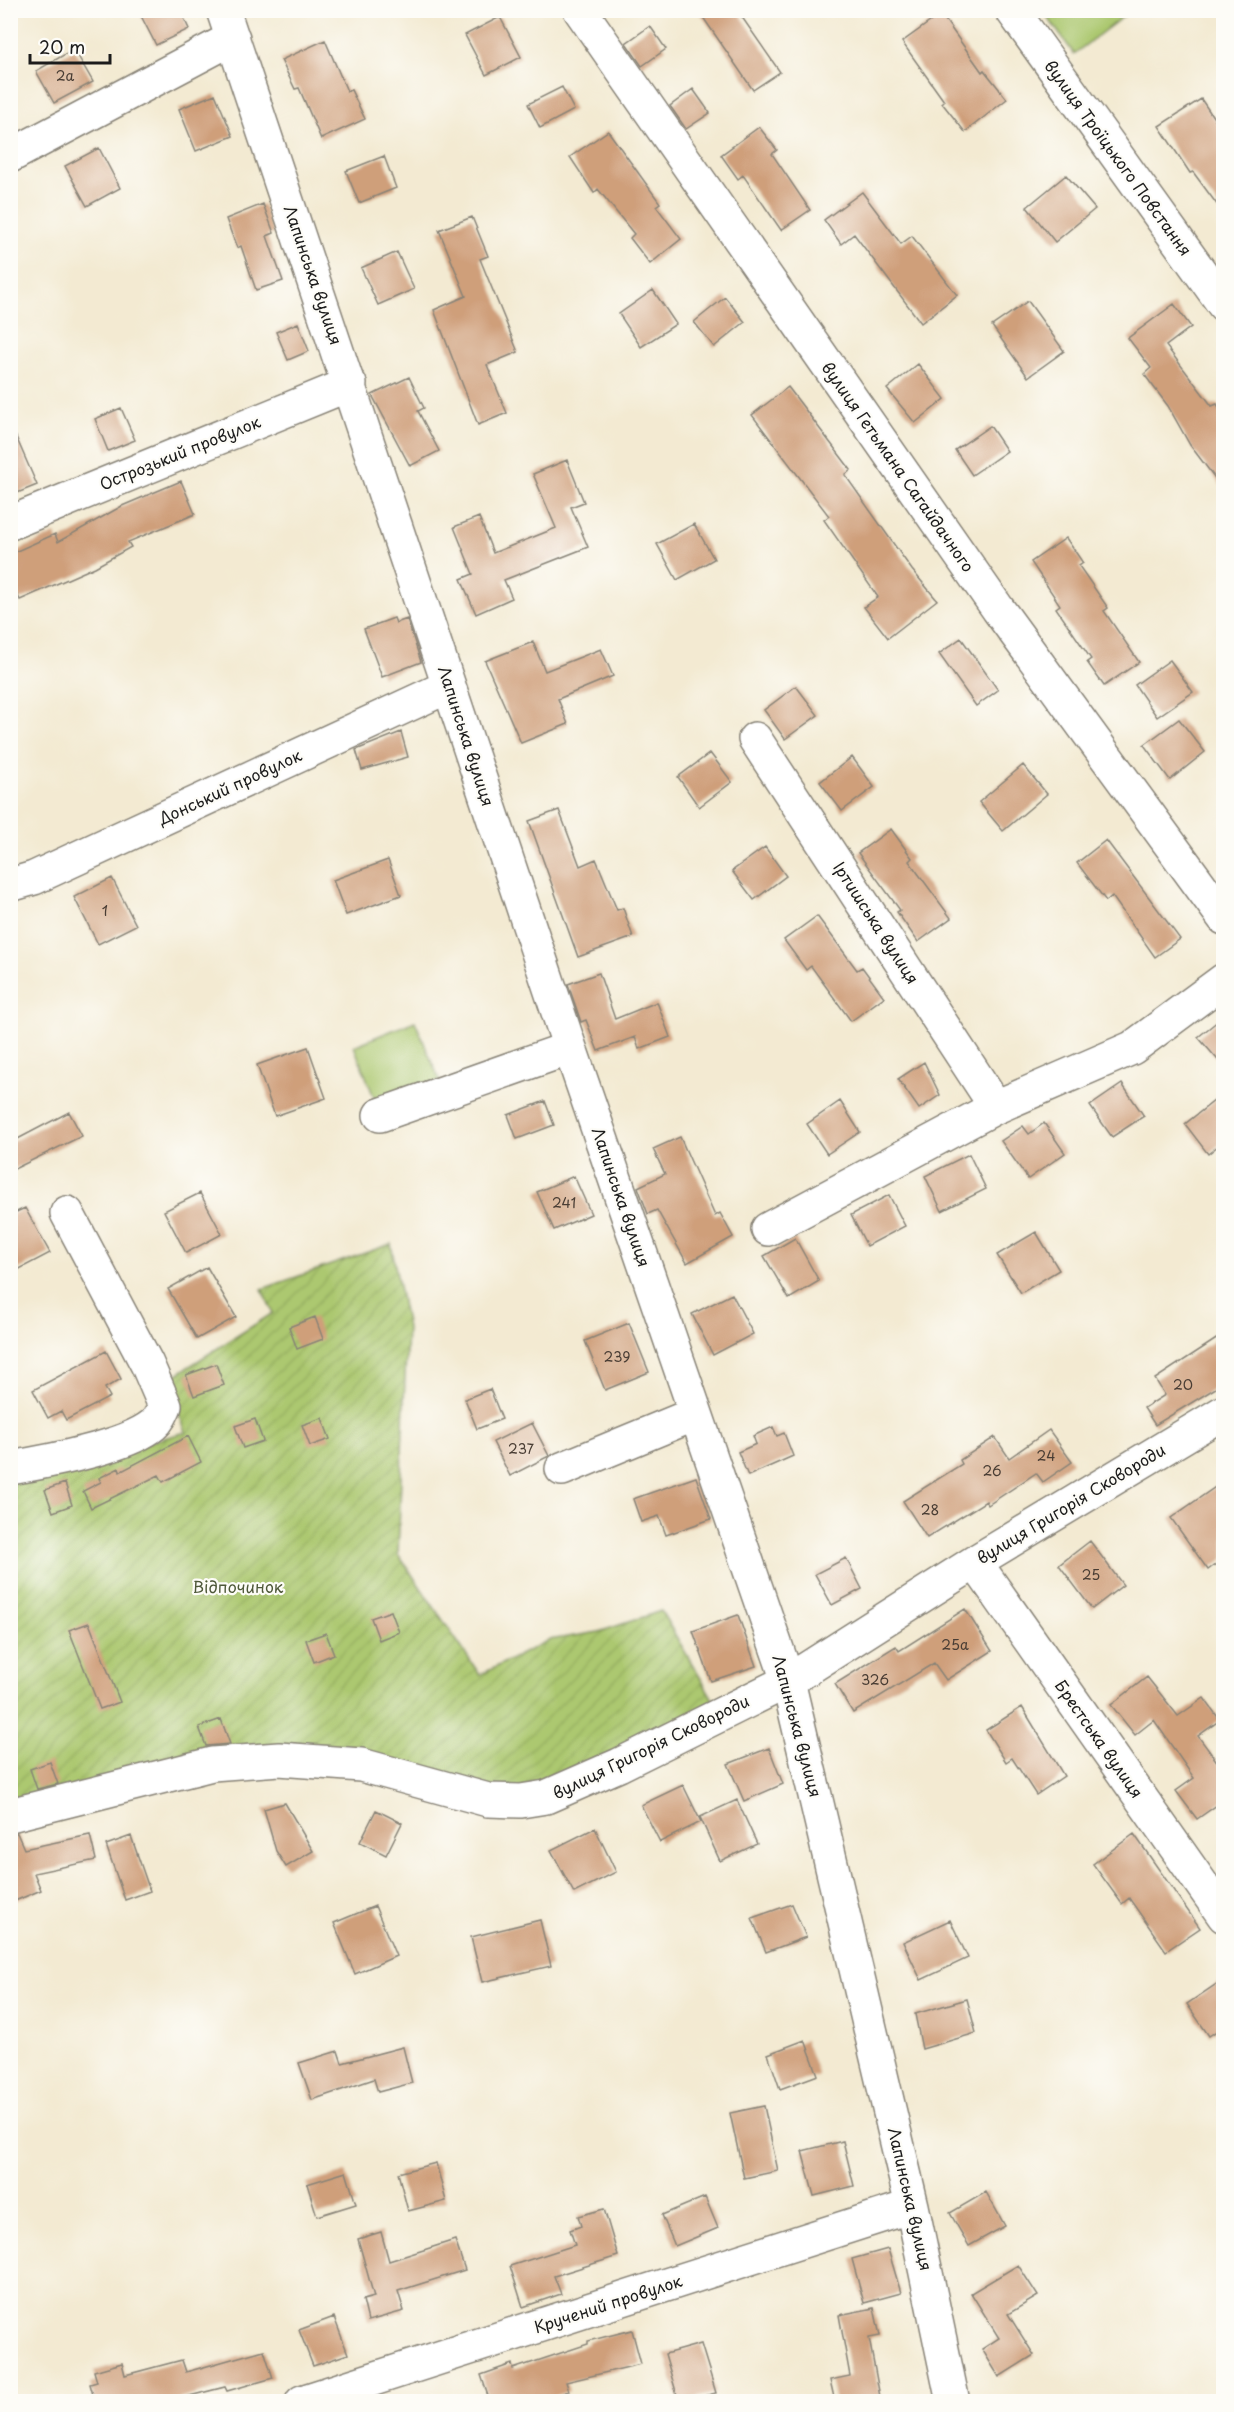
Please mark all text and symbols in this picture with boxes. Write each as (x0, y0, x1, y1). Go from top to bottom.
scale bar (30, 27, 110, 65)
text: 20 m (39, 33, 85, 60)
street label: вулиця Троїцького Повстання (1040, 55, 1198, 260)
house number: 2а (56, 65, 74, 86)
street label: Лапинська вулиця (279, 201, 349, 348)
street label: вулиця Гетьмана Сагайдачного (817, 356, 981, 576)
street label: Острозький провулок (96, 409, 264, 495)
street label: Лапинська вулиця (433, 662, 501, 809)
street label: Донський провулок (153, 742, 306, 830)
street label: Іртишська вулиця (828, 857, 925, 988)
house number: 1 (102, 900, 108, 921)
street label: Лапинська вулиця (587, 1123, 657, 1270)
house number: 241 (552, 1192, 576, 1213)
house number: 239 (604, 1346, 630, 1367)
house number: 20 (1173, 1374, 1193, 1395)
street label: вулиця Григорія Сковороди (972, 1437, 1169, 1569)
house number: 237 (508, 1438, 535, 1459)
house number: 24 (1037, 1445, 1055, 1466)
house number: 26 (982, 1460, 1002, 1481)
house number: 28 (921, 1499, 939, 1520)
house number: 25 (1082, 1564, 1100, 1585)
park label: Відпочинок (193, 1574, 284, 1598)
house number: 25а (941, 1634, 969, 1655)
street label: Лапинська вулиця (767, 1652, 829, 1800)
house number: 326 (861, 1669, 889, 1690)
street label: Брестська вулиця (1050, 1674, 1150, 1802)
street label: вулиця Григорія Сковороди (548, 1688, 753, 1804)
street label: Лапинська вулиця (883, 2125, 939, 2273)
street label: Кручений провулок (530, 2268, 685, 2338)

